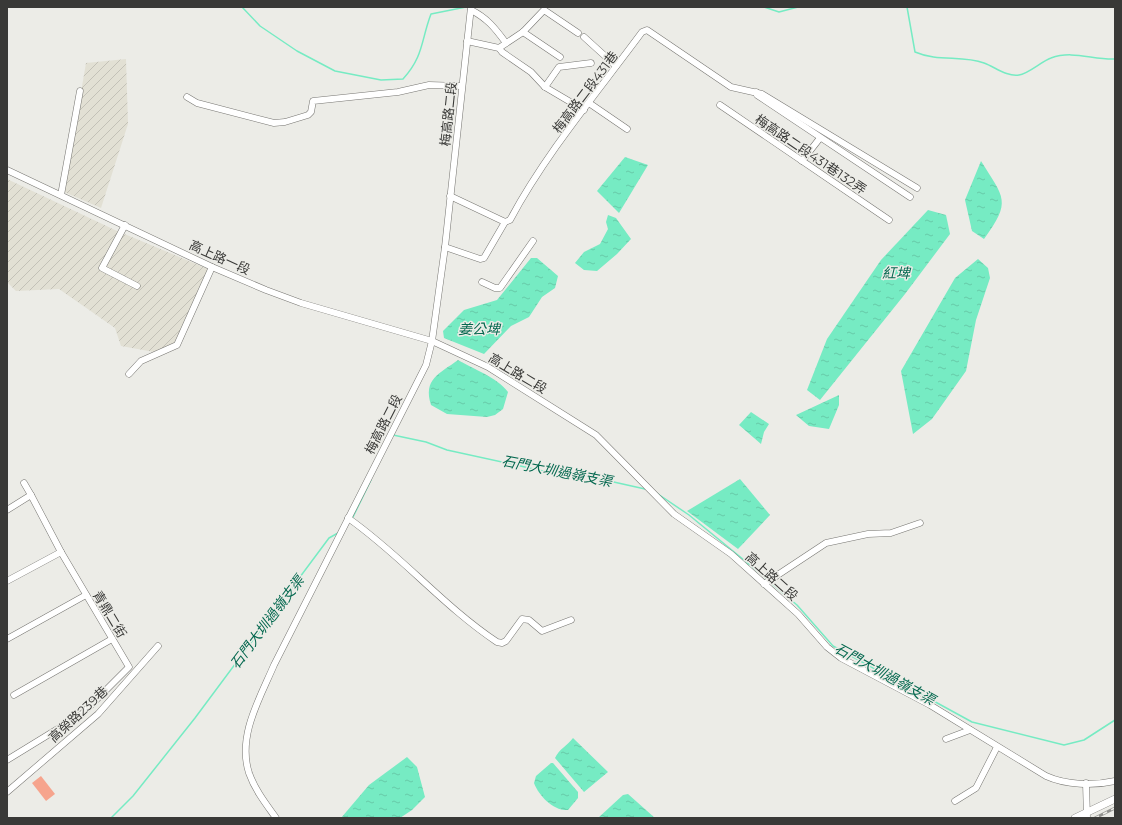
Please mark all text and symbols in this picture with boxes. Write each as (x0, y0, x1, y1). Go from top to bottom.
street label: 梅高路二段431巷 (549, 48, 621, 136)
street label: 梅高路二段 (437, 81, 459, 147)
street label: 梅高路二段431巷132弄 (752, 111, 870, 197)
street label: 高上路一段 (187, 236, 253, 278)
water label: 紅埤 (882, 264, 912, 282)
water label: 姜公埤 (458, 320, 502, 338)
street label: 高上路二段 (486, 349, 550, 397)
street label: 梅高路二段 (361, 391, 405, 457)
water label: 石門大圳過嶺支渠 (500, 451, 616, 491)
street label: 高上路二段 (742, 548, 802, 604)
water label: 石門大圳過嶺支渠 (226, 570, 309, 672)
street label: 青鼎二街 (90, 588, 130, 640)
water label: 石門大圳過嶺支渠 (832, 639, 940, 710)
street label: 高榮路239巷 (45, 683, 111, 745)

